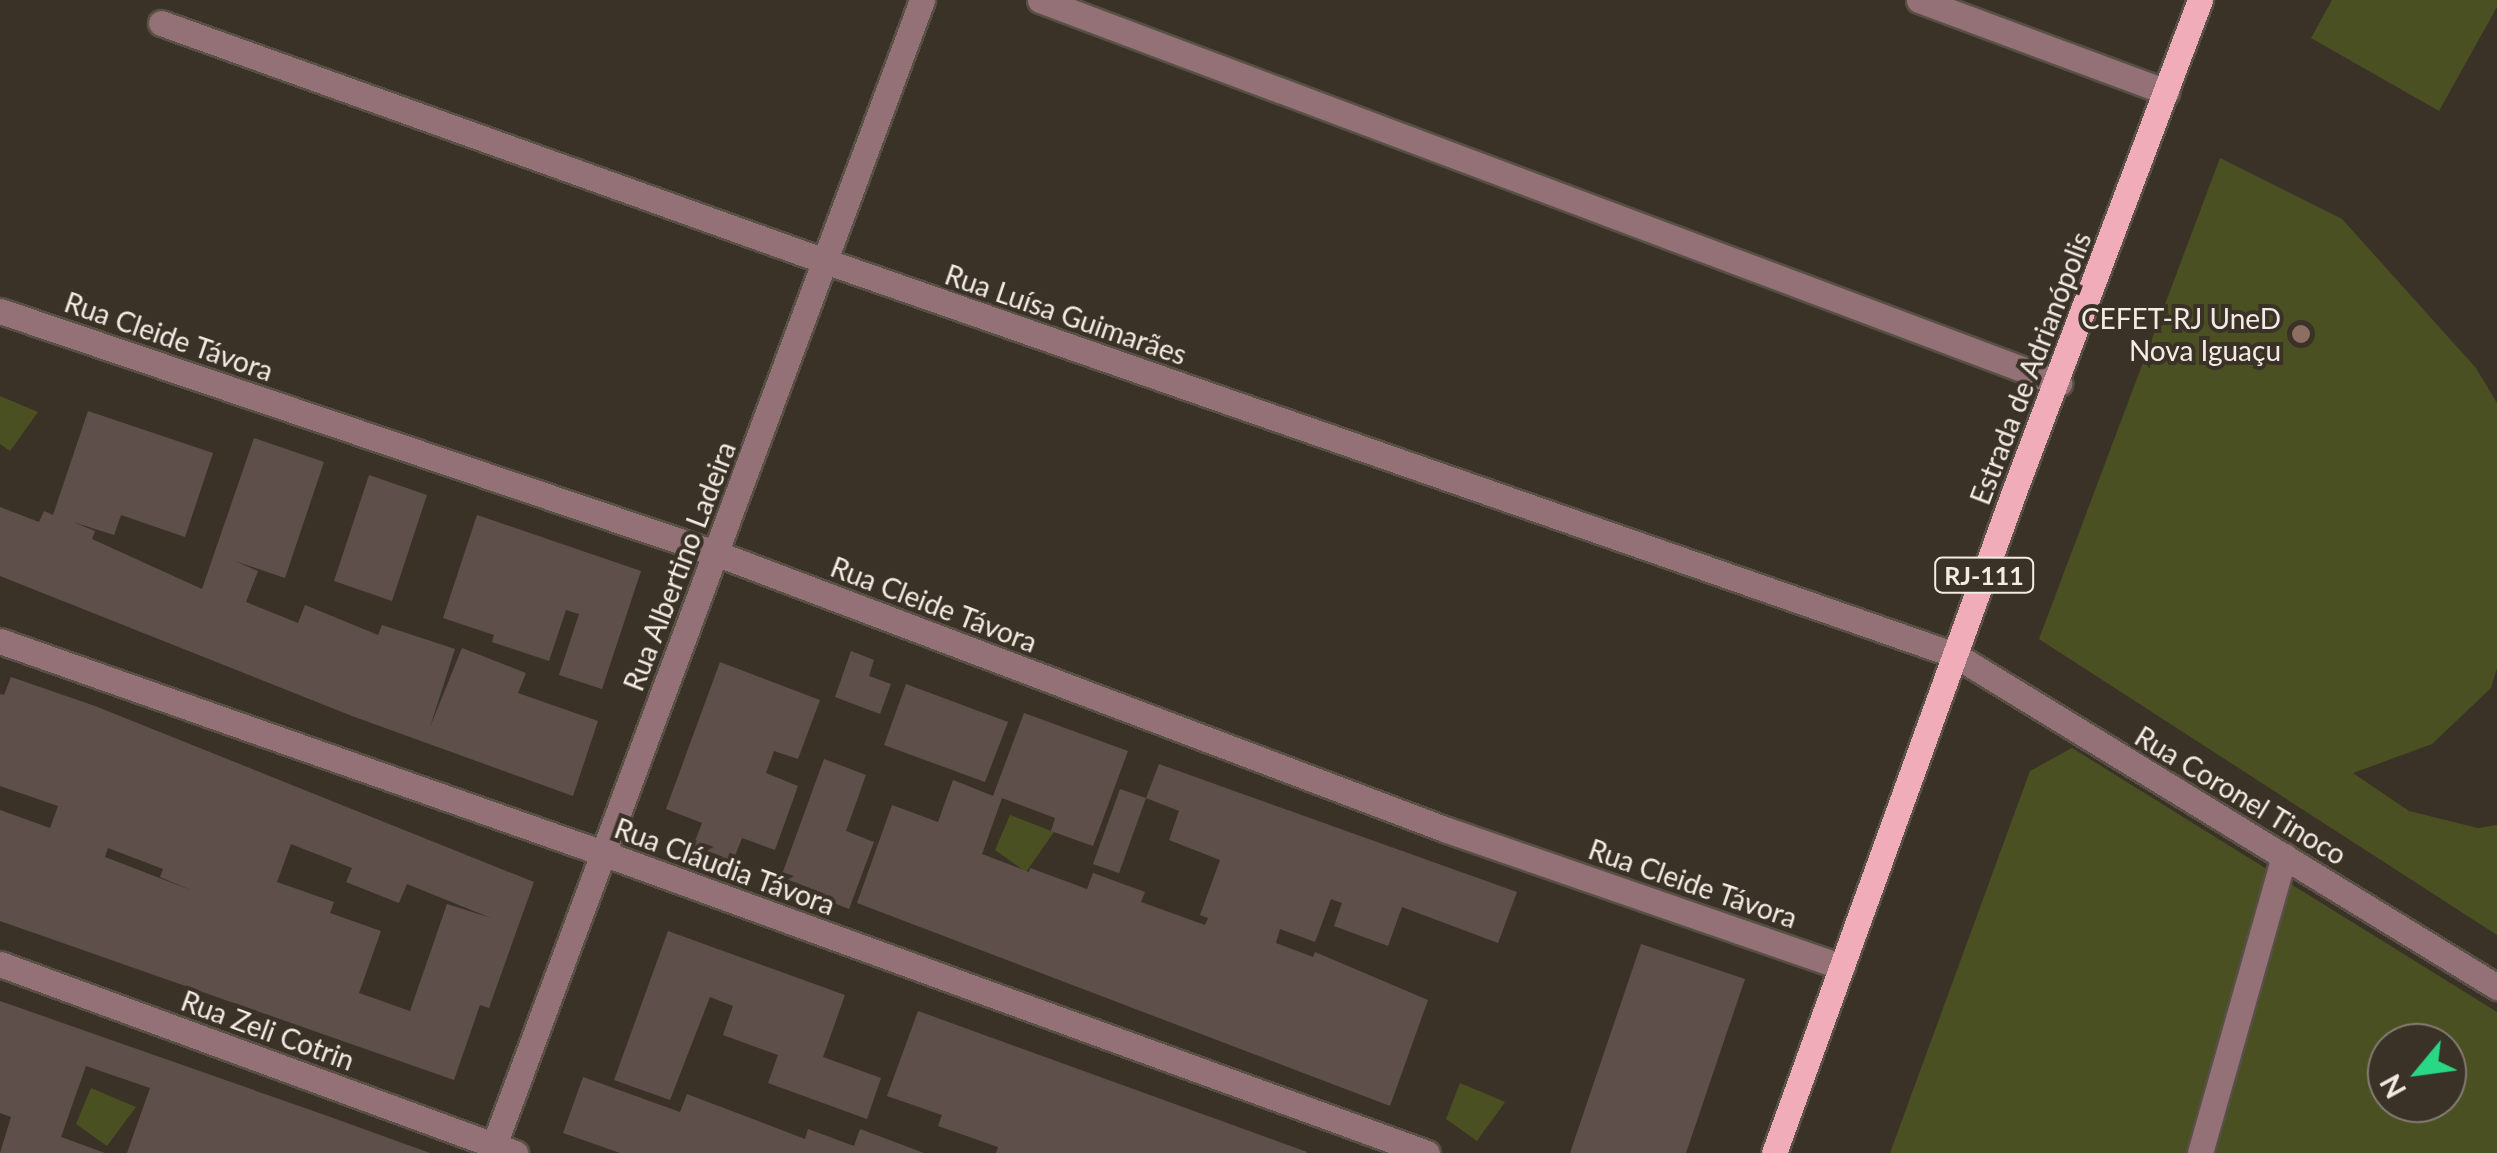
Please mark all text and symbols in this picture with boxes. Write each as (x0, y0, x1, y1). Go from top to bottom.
street label: Estrada de Adrianópolis (1962, 227, 2098, 509)
street label: Rua Luísa Guimarães (941, 257, 1191, 371)
street label: Rua Cleide Távora (60, 284, 278, 388)
place label: CEFET-RJ UneD Nova Iguaçu (2081, 301, 2281, 367)
marker: CEFET-RJ UneD Nova Iguaçu (2290, 323, 2312, 345)
street label: Rua Albertino Ladeira (616, 436, 742, 696)
street label: Rua Cleide Távora (826, 549, 1042, 659)
road number: RJ-111 (1934, 555, 2034, 595)
street label: Rua Coronel Tinoco (2129, 718, 2353, 872)
street label: Rua Cláudia Távora (610, 810, 840, 922)
street label: Rua Cleide Távora (1584, 831, 1802, 935)
street label: Rua Zeli Cotrin (177, 983, 359, 1077)
north arrow (2367, 1023, 2467, 1123)
text: N (2372, 1069, 2413, 1104)

